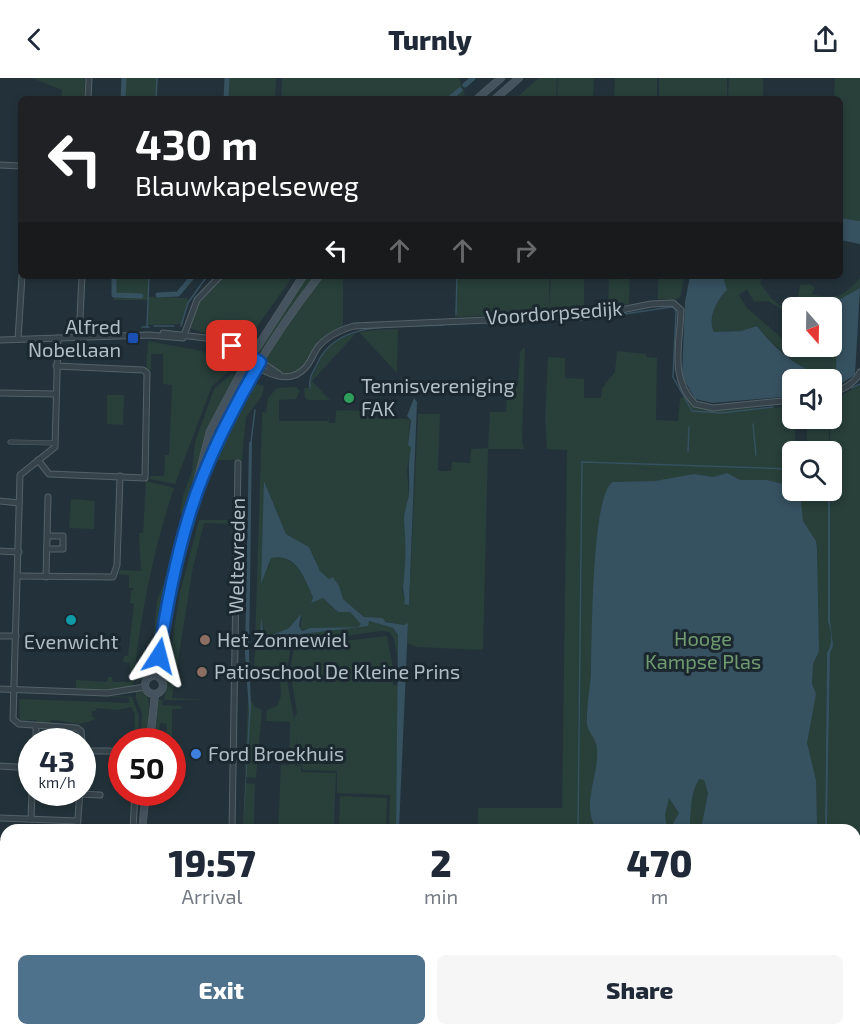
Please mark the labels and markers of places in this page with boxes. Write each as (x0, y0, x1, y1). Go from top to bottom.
place label: Alfred Nobellaan (28, 314, 121, 361)
pin (206, 320, 257, 371)
marker: Alfred Nobellaan (126, 331, 140, 345)
place label: Tennisvereniging FAK (361, 373, 515, 420)
marker: Tennisvereniging FAK (342, 391, 356, 405)
marker: Evenwicht (64, 613, 78, 627)
place label: Het Zonnewiel (217, 627, 348, 651)
place label: Evenwicht (24, 629, 119, 653)
marker: Het Zonnewiel (198, 633, 212, 647)
place label: Patioschool De Kleine Prins (214, 659, 460, 683)
marker: Patioschool De Kleine Prins (195, 665, 209, 679)
place label: Ford Broekhuis (208, 741, 344, 765)
marker: Ford Broekhuis (189, 747, 203, 761)

